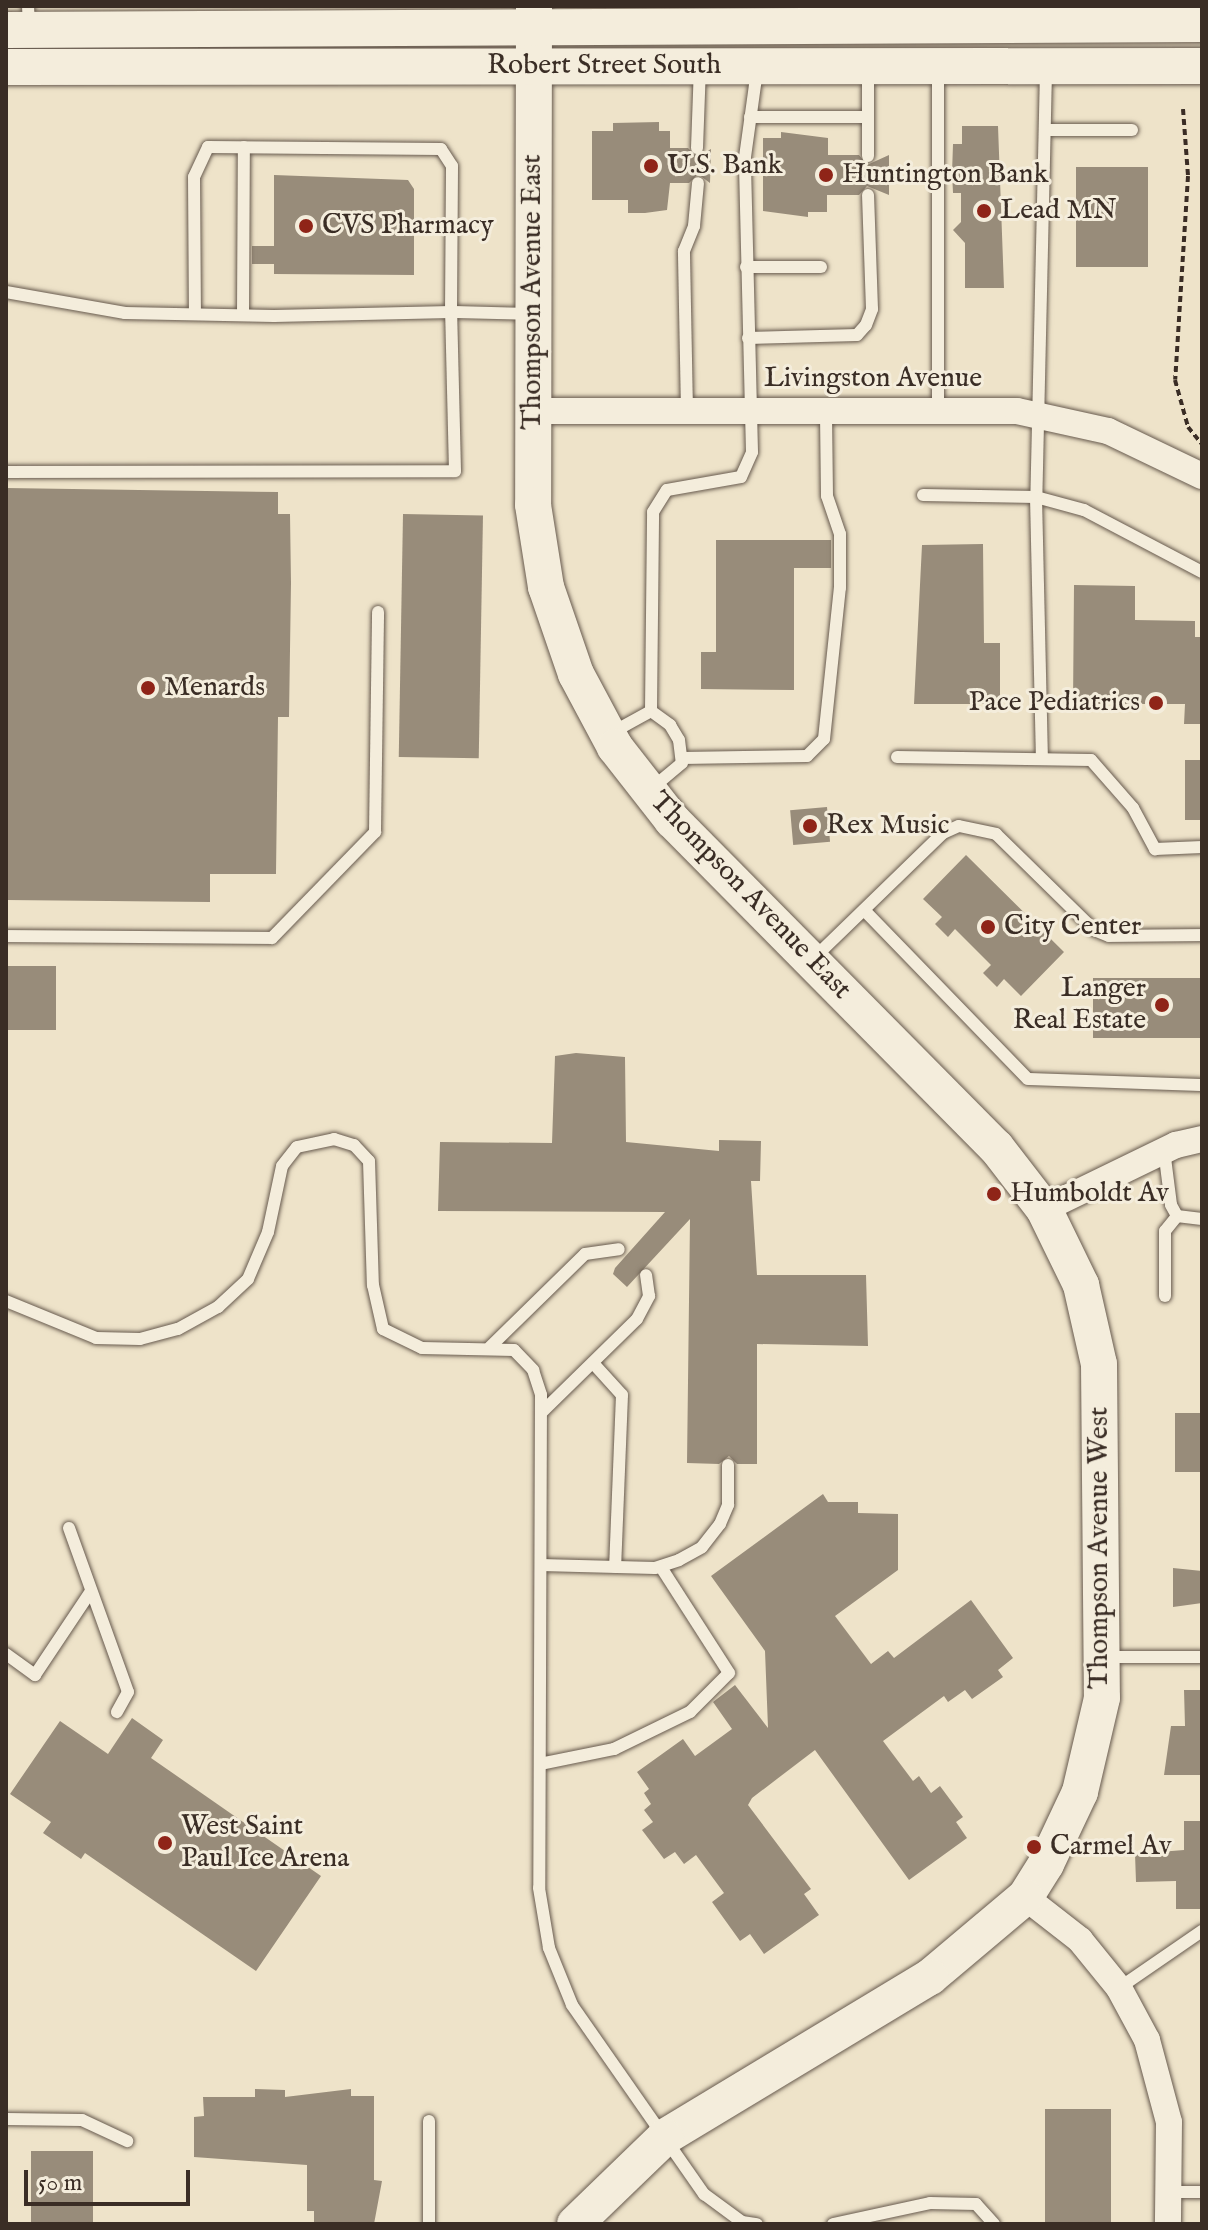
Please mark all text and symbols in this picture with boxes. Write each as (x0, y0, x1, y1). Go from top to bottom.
street label: Robert Street South (487, 49, 721, 83)
place label: U.S. Bank (667, 149, 782, 183)
street label: Thompson Avenue East (516, 154, 550, 430)
marker: U.S. Bank (642, 157, 660, 175)
place label: Huntington Bank (842, 158, 1048, 192)
marker: Huntington Bank (817, 166, 835, 184)
place label: Lead MN (1000, 194, 1117, 228)
marker: Lead MN (975, 202, 993, 220)
place label: CVS Pharmacy (322, 209, 494, 243)
marker: CVS Pharmacy (297, 217, 315, 235)
street label: Livingston Avenue (764, 362, 982, 396)
place label: Menards (164, 671, 265, 705)
marker: Menards (139, 679, 157, 697)
place label: Pace Pediatrics (969, 686, 1140, 720)
marker: Pace Pediatrics (1147, 694, 1165, 712)
street label: Thompson Avenue East (642, 785, 858, 1007)
place label: Rex Music (826, 809, 950, 843)
marker: Rex Music (801, 817, 819, 835)
place label: City Center (1004, 910, 1141, 944)
marker: City Center (979, 918, 997, 936)
place label: Langer Real Estate (1013, 972, 1146, 1038)
marker: Langer Real Estate (1153, 996, 1171, 1014)
place label: Humboldt Av (1010, 1177, 1169, 1211)
marker: Humboldt Av (985, 1185, 1003, 1203)
street label: Thompson Avenue West (1083, 1407, 1117, 1689)
place label: West Saint Paul Ice Arena (181, 1810, 349, 1876)
place label: Carmel Av (1050, 1830, 1171, 1864)
marker: West Saint Paul Ice Arena (156, 1834, 174, 1852)
marker: Carmel Av (1025, 1838, 1043, 1856)
scale bar (28, 2154, 194, 2204)
text: 50 m (38, 2168, 82, 2199)

